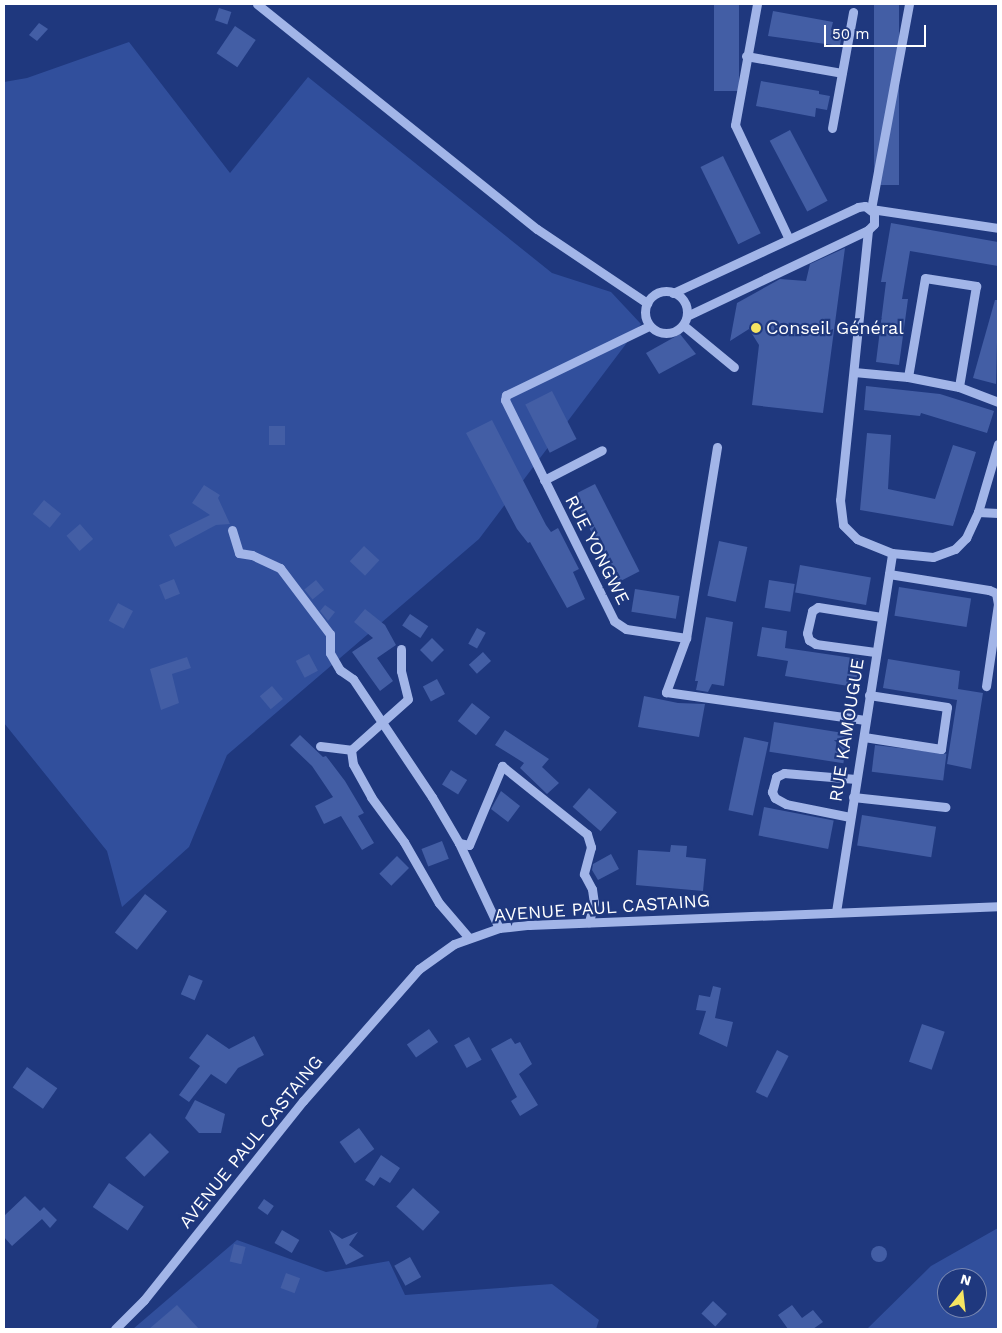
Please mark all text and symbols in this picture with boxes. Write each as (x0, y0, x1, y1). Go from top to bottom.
scale bar (827, 15, 930, 47)
text: 50 m (832, 25, 869, 43)
place label: Conseil Général (766, 317, 904, 339)
marker: Conseil Général (750, 322, 762, 334)
street label: RUE YONGWE (560, 491, 634, 609)
street label: RUE KAMOUGUE (825, 657, 869, 803)
street label: AVENUE PAUL CASTAING (493, 890, 711, 926)
street label: AVENUE PAUL CASTAING (174, 1051, 328, 1233)
north arrow (937, 1268, 987, 1318)
text: N (959, 1270, 973, 1289)

